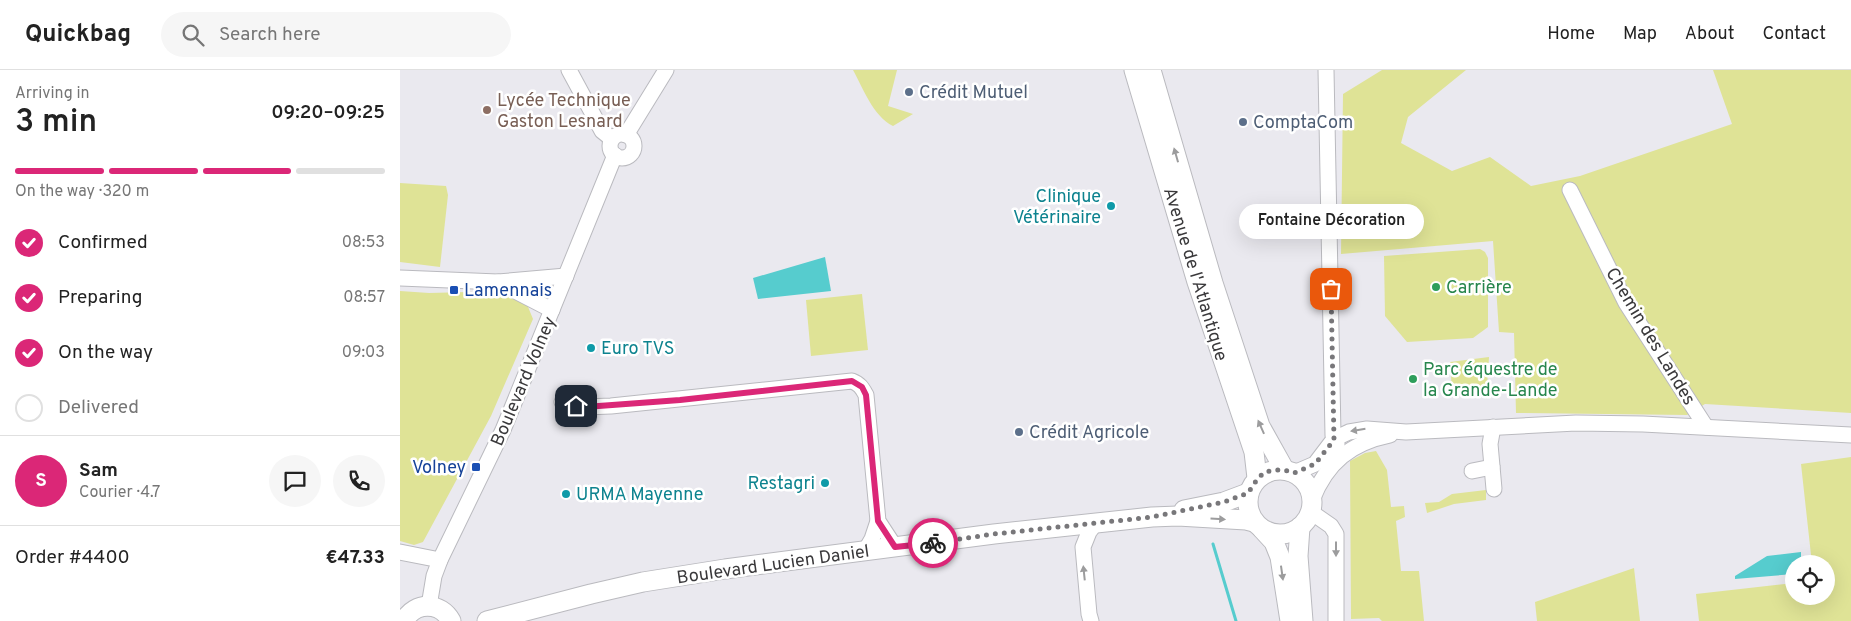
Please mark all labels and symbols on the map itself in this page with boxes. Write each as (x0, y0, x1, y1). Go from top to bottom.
place label: Crédit Mutuel (919, 82, 1028, 105)
marker: Crédit Mutuel (903, 86, 915, 98)
place label: Lycée Technique Gaston Lesnard (497, 90, 631, 134)
marker: Lycée Technique Gaston Lesnard (481, 104, 493, 116)
place label: ComptaCom (1253, 112, 1353, 135)
marker: ComptaCom (1237, 116, 1249, 128)
one-way arrow (1171, 147, 1179, 162)
street label: Avenue de l'Atlantique (1157, 185, 1232, 364)
place label: Clinique Vétérinaire (1013, 186, 1101, 230)
marker: Clinique Vétérinaire (1105, 200, 1117, 212)
callout: Fontaine Décoration (1238, 204, 1424, 239)
street label: Chemin des Landes (1600, 264, 1700, 410)
pin (1310, 268, 1352, 310)
place label: Carrière (1446, 277, 1512, 300)
place label: Lamennais (464, 280, 552, 303)
marker: Carrière (1430, 281, 1442, 293)
marker: Lamennais (448, 284, 460, 296)
street label: Boulevard Volney (487, 313, 562, 450)
place label: Euro TVS (601, 338, 675, 361)
marker: Euro TVS (585, 342, 597, 354)
place label: Parc équestre de la Grande-Lande (1423, 359, 1557, 403)
marker: Parc équestre de la Grande-Lande (1407, 373, 1419, 385)
pin (555, 385, 597, 427)
one-way arrow (1257, 420, 1265, 434)
place label: Crédit Agricole (1029, 422, 1149, 445)
marker: Crédit Agricole (1013, 426, 1025, 438)
one-way arrow (1350, 427, 1366, 435)
place label: Volney (412, 457, 466, 480)
marker: Volney (470, 461, 482, 473)
place label: Restagri (748, 473, 815, 496)
marker: Restagri (819, 477, 831, 489)
place label: URMA Mayenne (576, 484, 703, 507)
marker: URMA Mayenne (560, 488, 572, 500)
one-way arrow (1211, 515, 1227, 523)
courier (908, 518, 958, 568)
street label: Boulevard Lucien Daniel (675, 541, 871, 590)
one-way arrow (1332, 541, 1340, 557)
one-way arrow (1080, 565, 1088, 581)
one-way arrow (1278, 565, 1286, 581)

